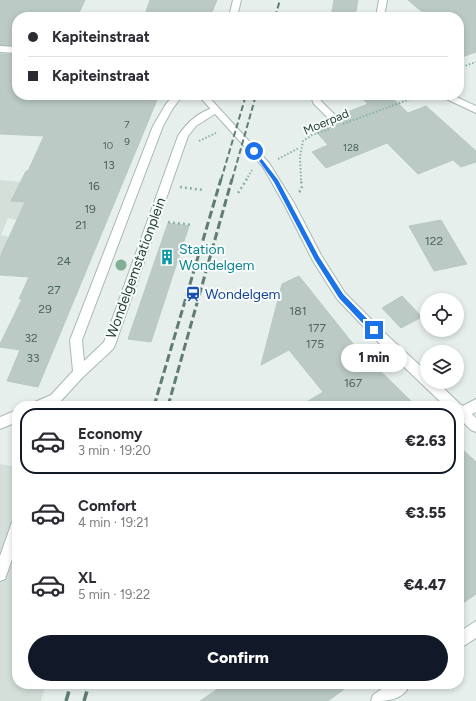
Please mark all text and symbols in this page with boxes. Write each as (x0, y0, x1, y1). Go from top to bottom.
text: Kapiteinstraat (52, 28, 150, 46)
text: Kapiteinstraat (52, 67, 150, 85)
street label: Moerpad (301, 106, 351, 138)
house number: 7 (124, 118, 130, 131)
house number: 9 (124, 135, 130, 148)
house number: 10 (103, 139, 113, 152)
house number: 128 (343, 141, 359, 154)
route start (245, 142, 263, 160)
house number: 13 (103, 158, 115, 172)
house number: 16 (88, 179, 100, 193)
street label: Wondelgemstationplein (103, 195, 170, 341)
house number: 19 (84, 202, 96, 216)
house number: 21 (75, 218, 87, 232)
house number: 122 (425, 234, 443, 248)
place label: Station Wondelgem (179, 241, 255, 274)
building icon: Station Wondelgem (158, 248, 176, 266)
house number: 24 (57, 254, 72, 268)
house number: 27 (47, 283, 61, 297)
station icon: Wondelgem (184, 285, 202, 303)
place label: Wondelgem (205, 286, 281, 303)
map controls (420, 293, 464, 389)
button: locate (420, 293, 464, 337)
house number: 29 (38, 302, 52, 316)
house number: 181 (289, 304, 307, 318)
house number: 177 (308, 321, 326, 335)
route end (365, 321, 383, 339)
house number: 32 (24, 331, 38, 345)
house number: 175 (306, 337, 324, 351)
callout: 1 min (341, 344, 407, 372)
button: layers (420, 345, 464, 389)
text: 1 min (358, 350, 390, 365)
house number: 33 (26, 351, 40, 365)
house number: 167 (344, 376, 363, 390)
icon: car (30, 423, 66, 459)
text: Economy (78, 425, 143, 443)
text: €2.63 (405, 432, 446, 450)
text: 3 min · 19:20 (78, 443, 151, 458)
icon: car (30, 495, 66, 531)
text: Comfort (78, 497, 137, 515)
text: €3.55 (405, 504, 446, 522)
text: 4 min · 19:21 (78, 515, 149, 530)
icon: car (30, 567, 66, 603)
text: XL (78, 569, 96, 587)
text: €4.47 (404, 576, 446, 594)
text: 5 min · 19:22 (78, 587, 150, 602)
button: Confirm (28, 635, 448, 681)

